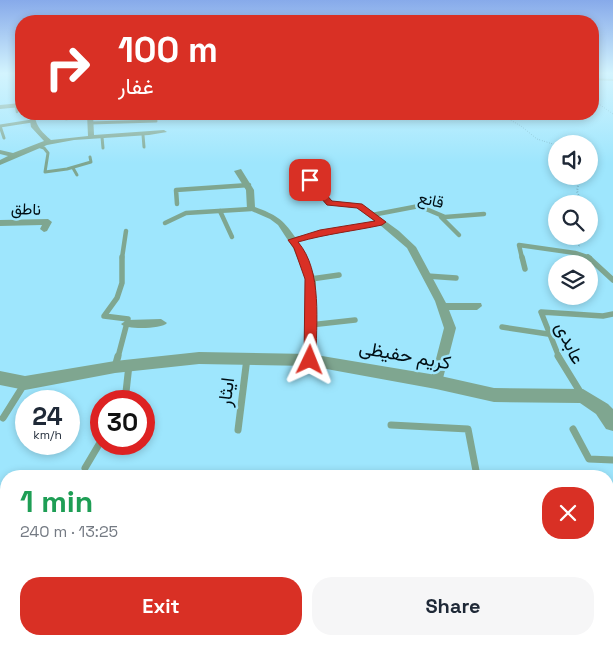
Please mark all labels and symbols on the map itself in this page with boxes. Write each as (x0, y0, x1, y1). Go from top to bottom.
pin (289, 159, 331, 201)
street label: قانع (416, 187, 446, 214)
street label: ناطق (11, 198, 41, 220)
street label: عابدی (549, 318, 591, 368)
position arrow (283, 333, 335, 385)
street label: کریم حفیظی (357, 335, 453, 375)
street label: ایثار (212, 376, 240, 409)
speed limit sign: 30 (90, 390, 155, 455)

